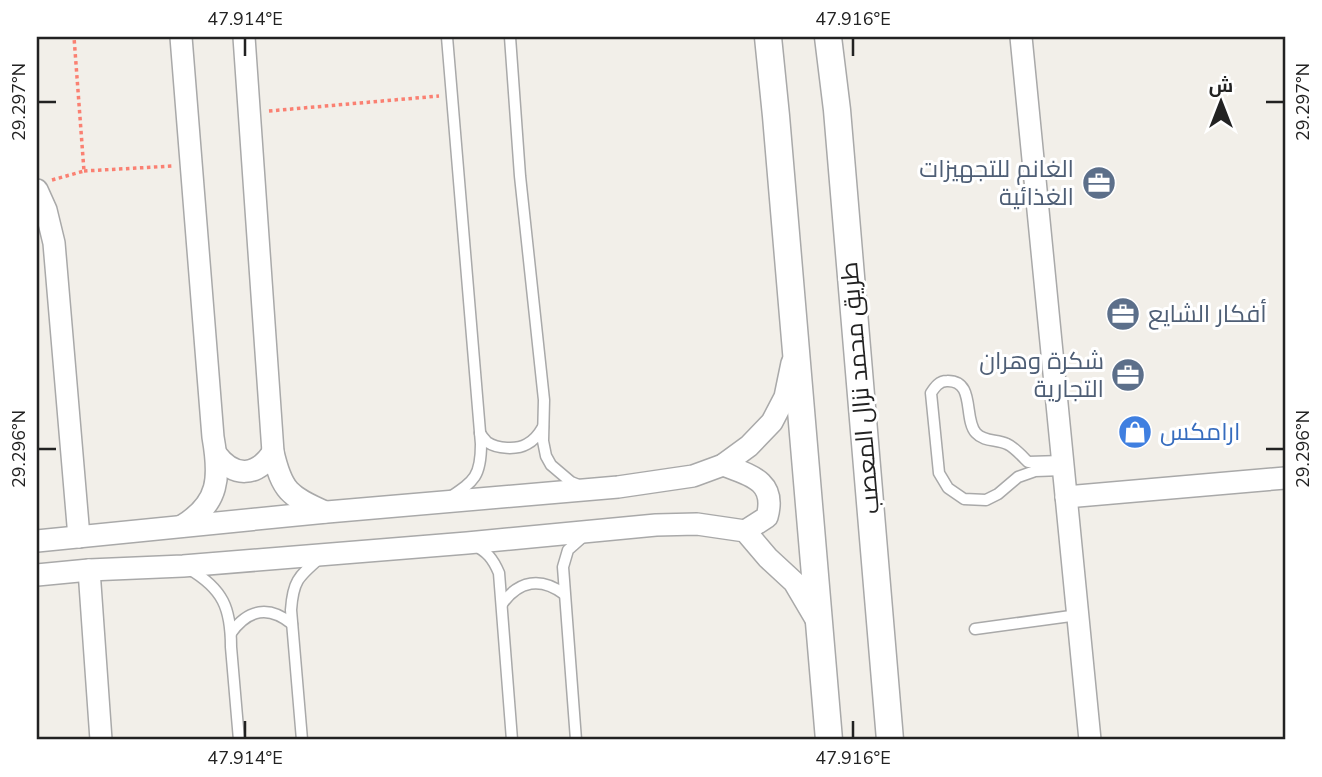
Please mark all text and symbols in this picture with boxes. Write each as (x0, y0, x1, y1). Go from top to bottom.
text: 47.914°E (207, 7, 283, 31)
text: 47.916°E (815, 7, 891, 31)
text: 29.297°N (7, 63, 31, 141)
text: 29.297°N (1291, 63, 1315, 141)
north arrow (1186, 66, 1256, 136)
text: ش (1209, 73, 1233, 99)
place label: الغانم للتجهيزات الغذائية (919, 153, 1074, 213)
office icon: الغانم للتجهيزات الغذائية (1080, 164, 1118, 202)
street label: طريق محمد نزال المعصب (833, 261, 887, 515)
office icon: أفكار الشايع (1104, 295, 1142, 333)
place label: أفكار الشايع (1148, 298, 1267, 330)
place label: شكرة وهران التجارية (979, 345, 1104, 405)
office icon: شكرة وهران التجارية (1109, 356, 1147, 394)
text: 29.296°N (7, 410, 31, 488)
text: 29.296°N (1291, 410, 1315, 488)
shop icon: ارامكس (1116, 413, 1154, 451)
place label: ارامكس (1160, 416, 1240, 448)
text: 47.914°E (207, 746, 283, 770)
text: 47.916°E (815, 746, 891, 770)

